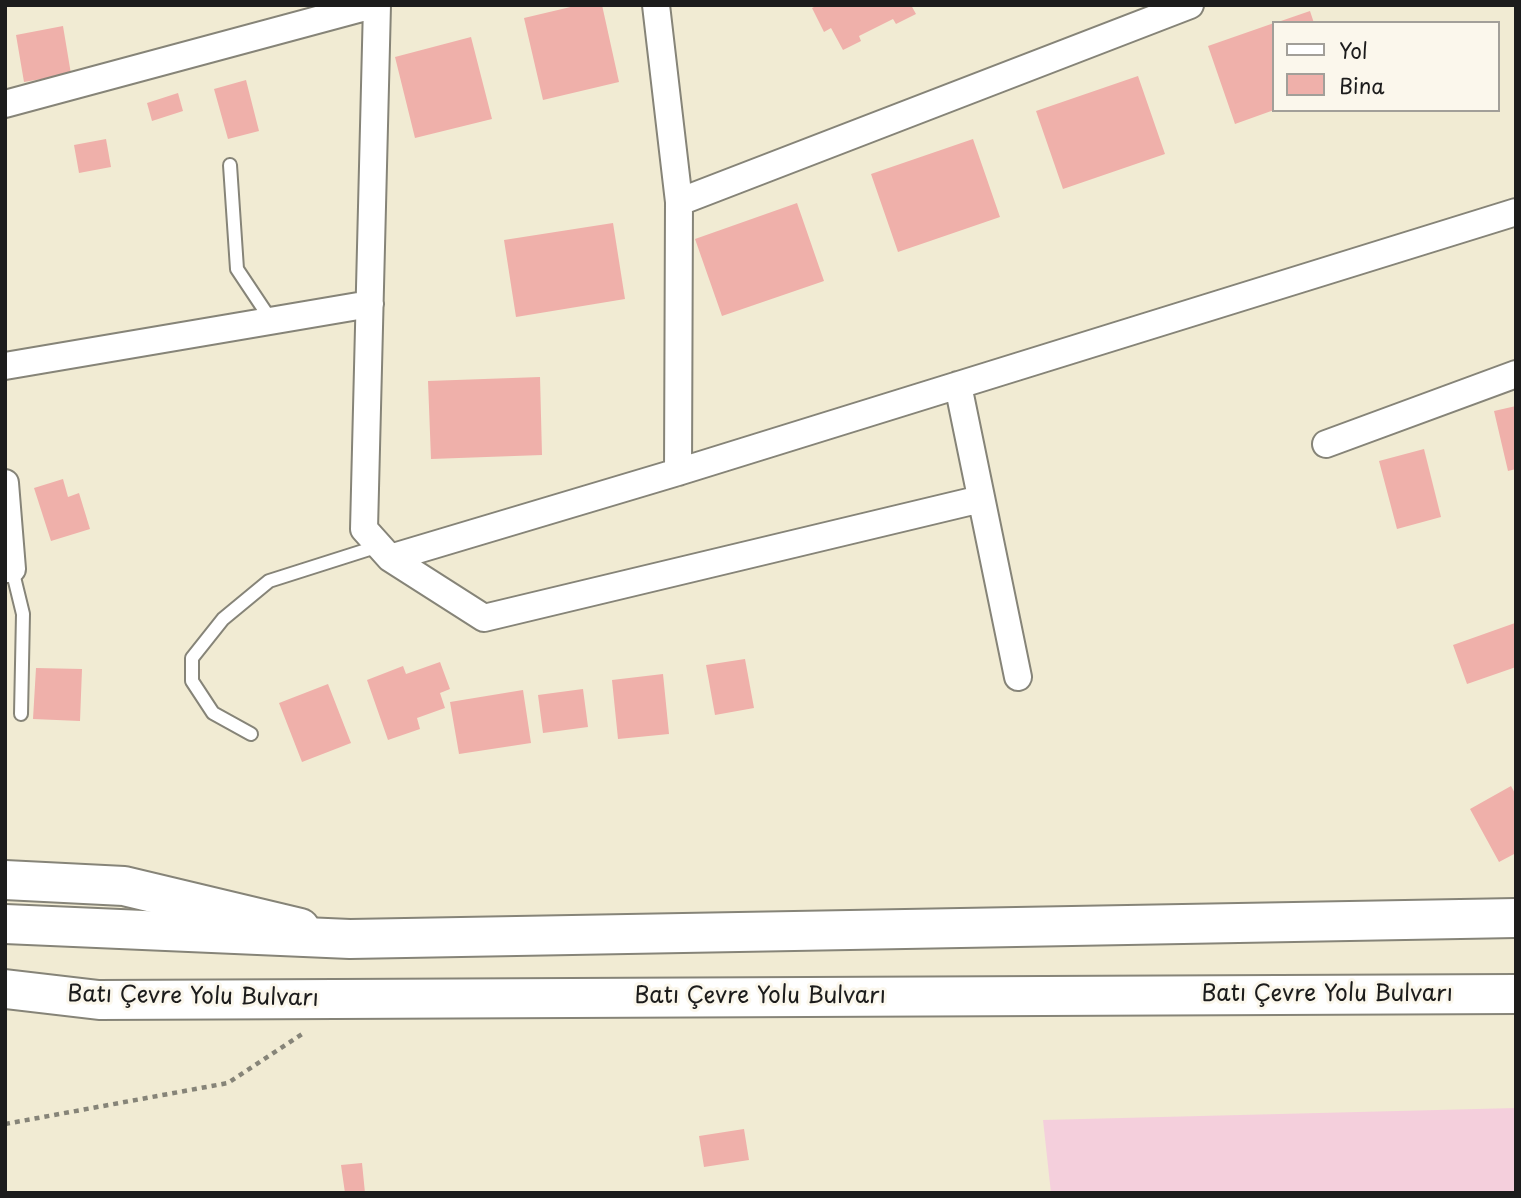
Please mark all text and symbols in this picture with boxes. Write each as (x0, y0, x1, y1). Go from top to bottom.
legend (1272, 21, 1500, 112)
text: Yol (1339, 34, 1368, 66)
text: Bina (1339, 69, 1384, 101)
street label: Batı Çevre Yolu Bulvarı (67, 981, 319, 1013)
street label: Batı Çevre Yolu Bulvarı (1201, 981, 1453, 1009)
street label: Batı Çevre Yolu Bulvarı (634, 983, 886, 1011)

